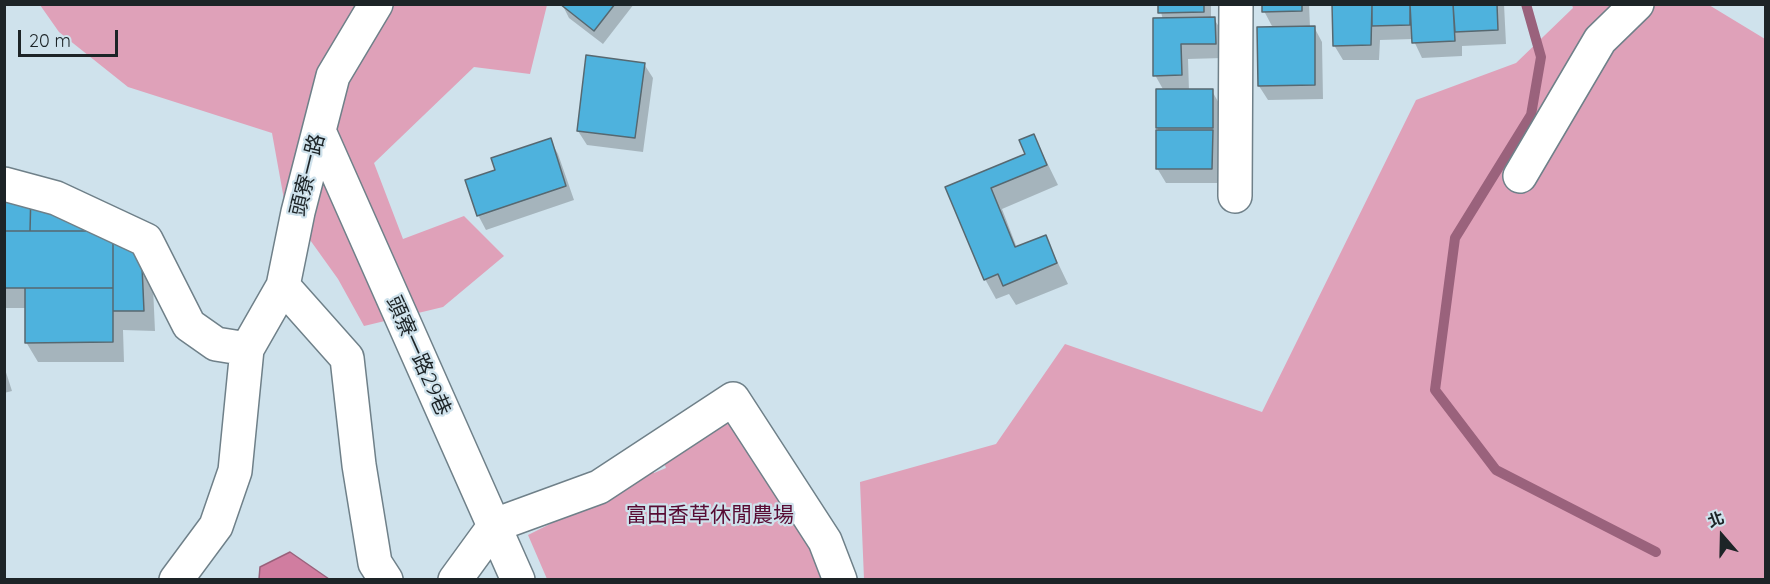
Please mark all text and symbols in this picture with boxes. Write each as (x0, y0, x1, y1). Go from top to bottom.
scale bar (21, 18, 122, 56)
text: 20 m (29, 29, 71, 52)
street label: 頭寮一路 (286, 131, 330, 219)
street label: 頭寮一路29巷 (380, 292, 456, 420)
park label: 富田香草休閒農場 (626, 503, 794, 529)
north arrow (1692, 506, 1752, 566)
text: 北 (1705, 507, 1727, 531)

